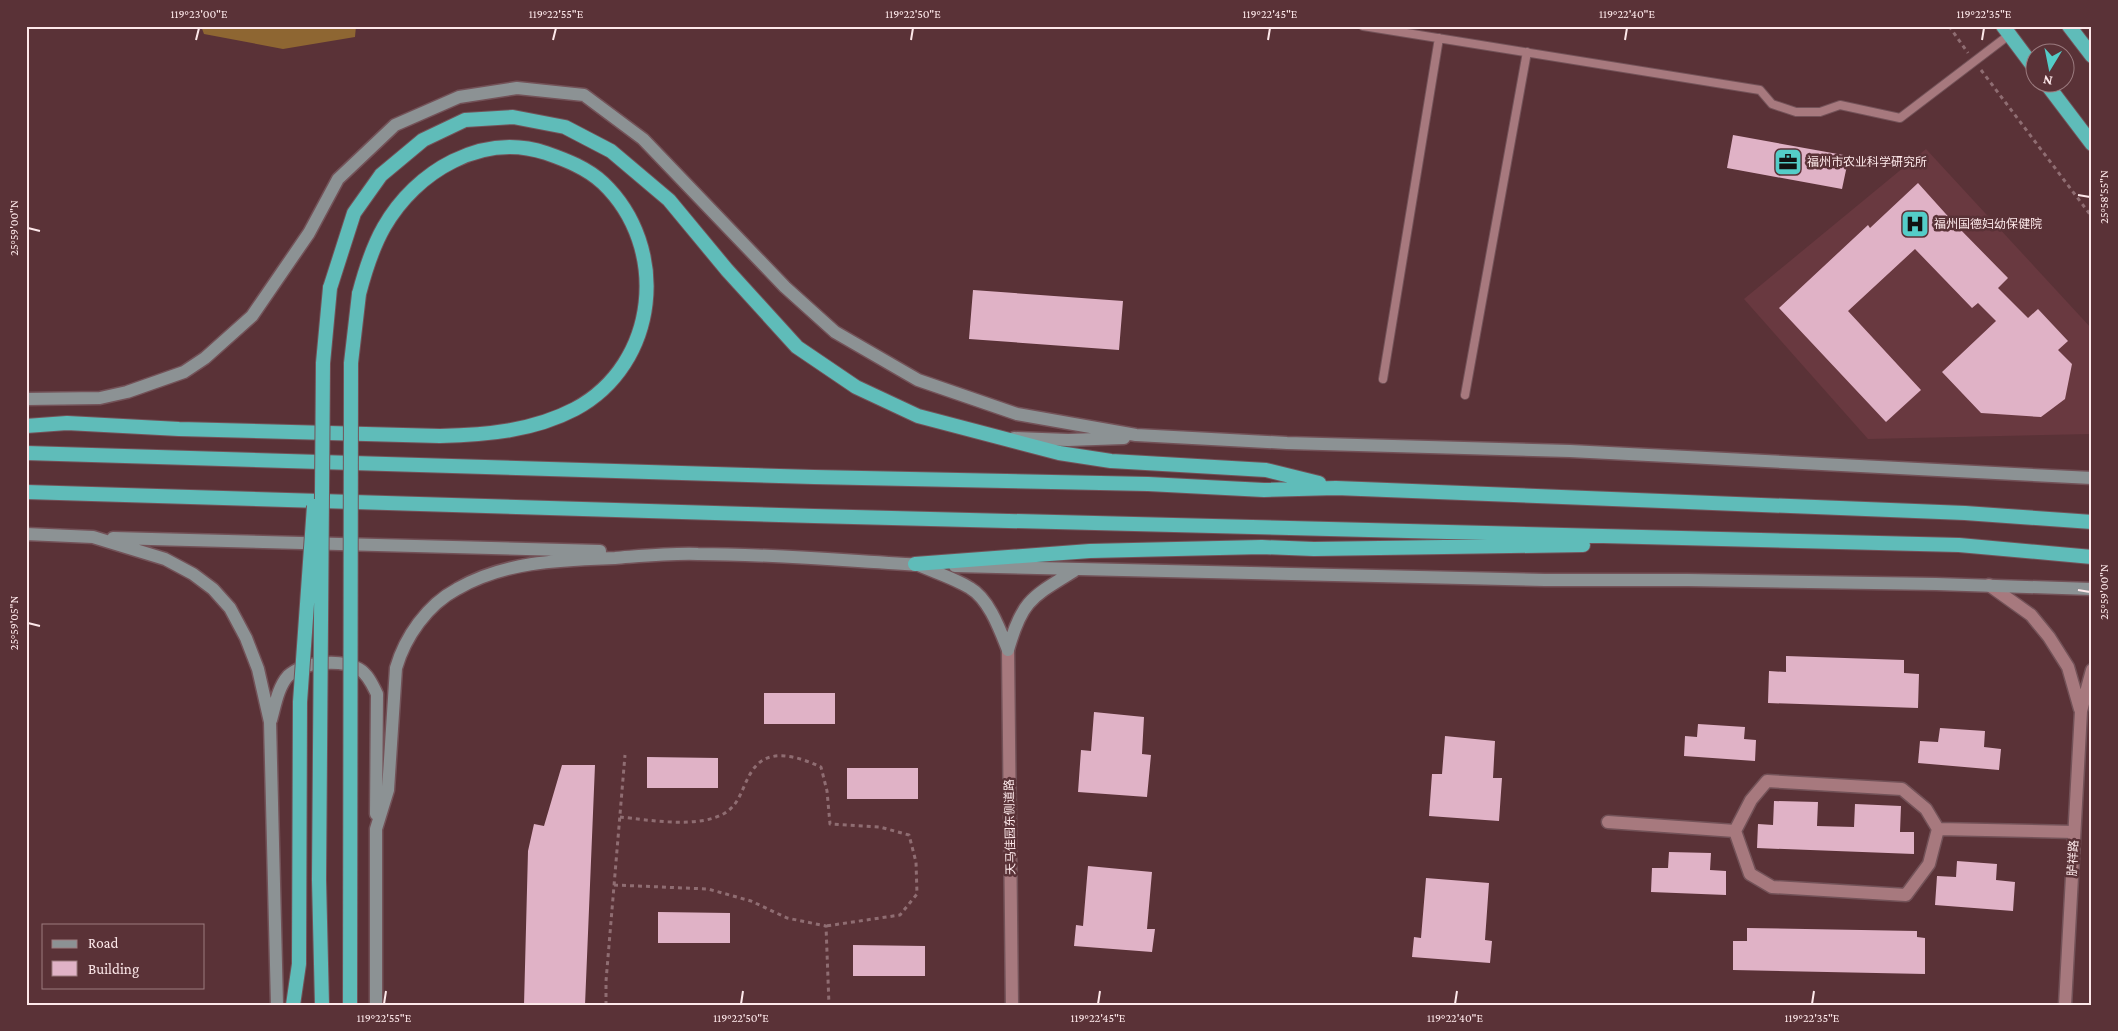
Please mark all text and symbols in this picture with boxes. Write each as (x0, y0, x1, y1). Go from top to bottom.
text: 119°23'00"E (171, 7, 228, 21)
text: 119°22'55"E (529, 7, 584, 21)
text: 119°22'50"E (885, 7, 941, 21)
text: 119°22'45"E (1243, 7, 1298, 21)
text: 119°22'40"E (1599, 7, 1655, 21)
text: 119°22'35"E (1957, 7, 2012, 21)
north arrow (2026, 42, 2076, 92)
text: N (2041, 72, 2054, 90)
office icon: 福州市农业科学研究所 (1773, 147, 1803, 177)
place label: 福州市农业科学研究所 (1807, 155, 1927, 169)
text: 25°58'55"N (2097, 170, 2111, 224)
text: 25°59'00"N (7, 200, 21, 256)
hospital icon: 福州国德妇幼保健院 (1900, 209, 1930, 239)
place label: 福州国德妇幼保健院 (1934, 217, 2042, 231)
text: 25°59'00"N (2097, 564, 2111, 620)
text: 25°59'05"N (7, 596, 21, 650)
street label: 天马佳园东侧道路 (1002, 779, 1018, 875)
street label: 胪祥路 (2065, 840, 2081, 876)
legend (42, 924, 205, 988)
text: Road (88, 935, 119, 951)
text: Building (88, 961, 139, 978)
text: 119°22'55"E (357, 1011, 412, 1025)
text: 119°22'50"E (713, 1011, 769, 1025)
text: 119°22'45"E (1071, 1011, 1126, 1025)
text: 119°22'40"E (1427, 1011, 1483, 1025)
text: 119°22'35"E (1785, 1011, 1840, 1025)

